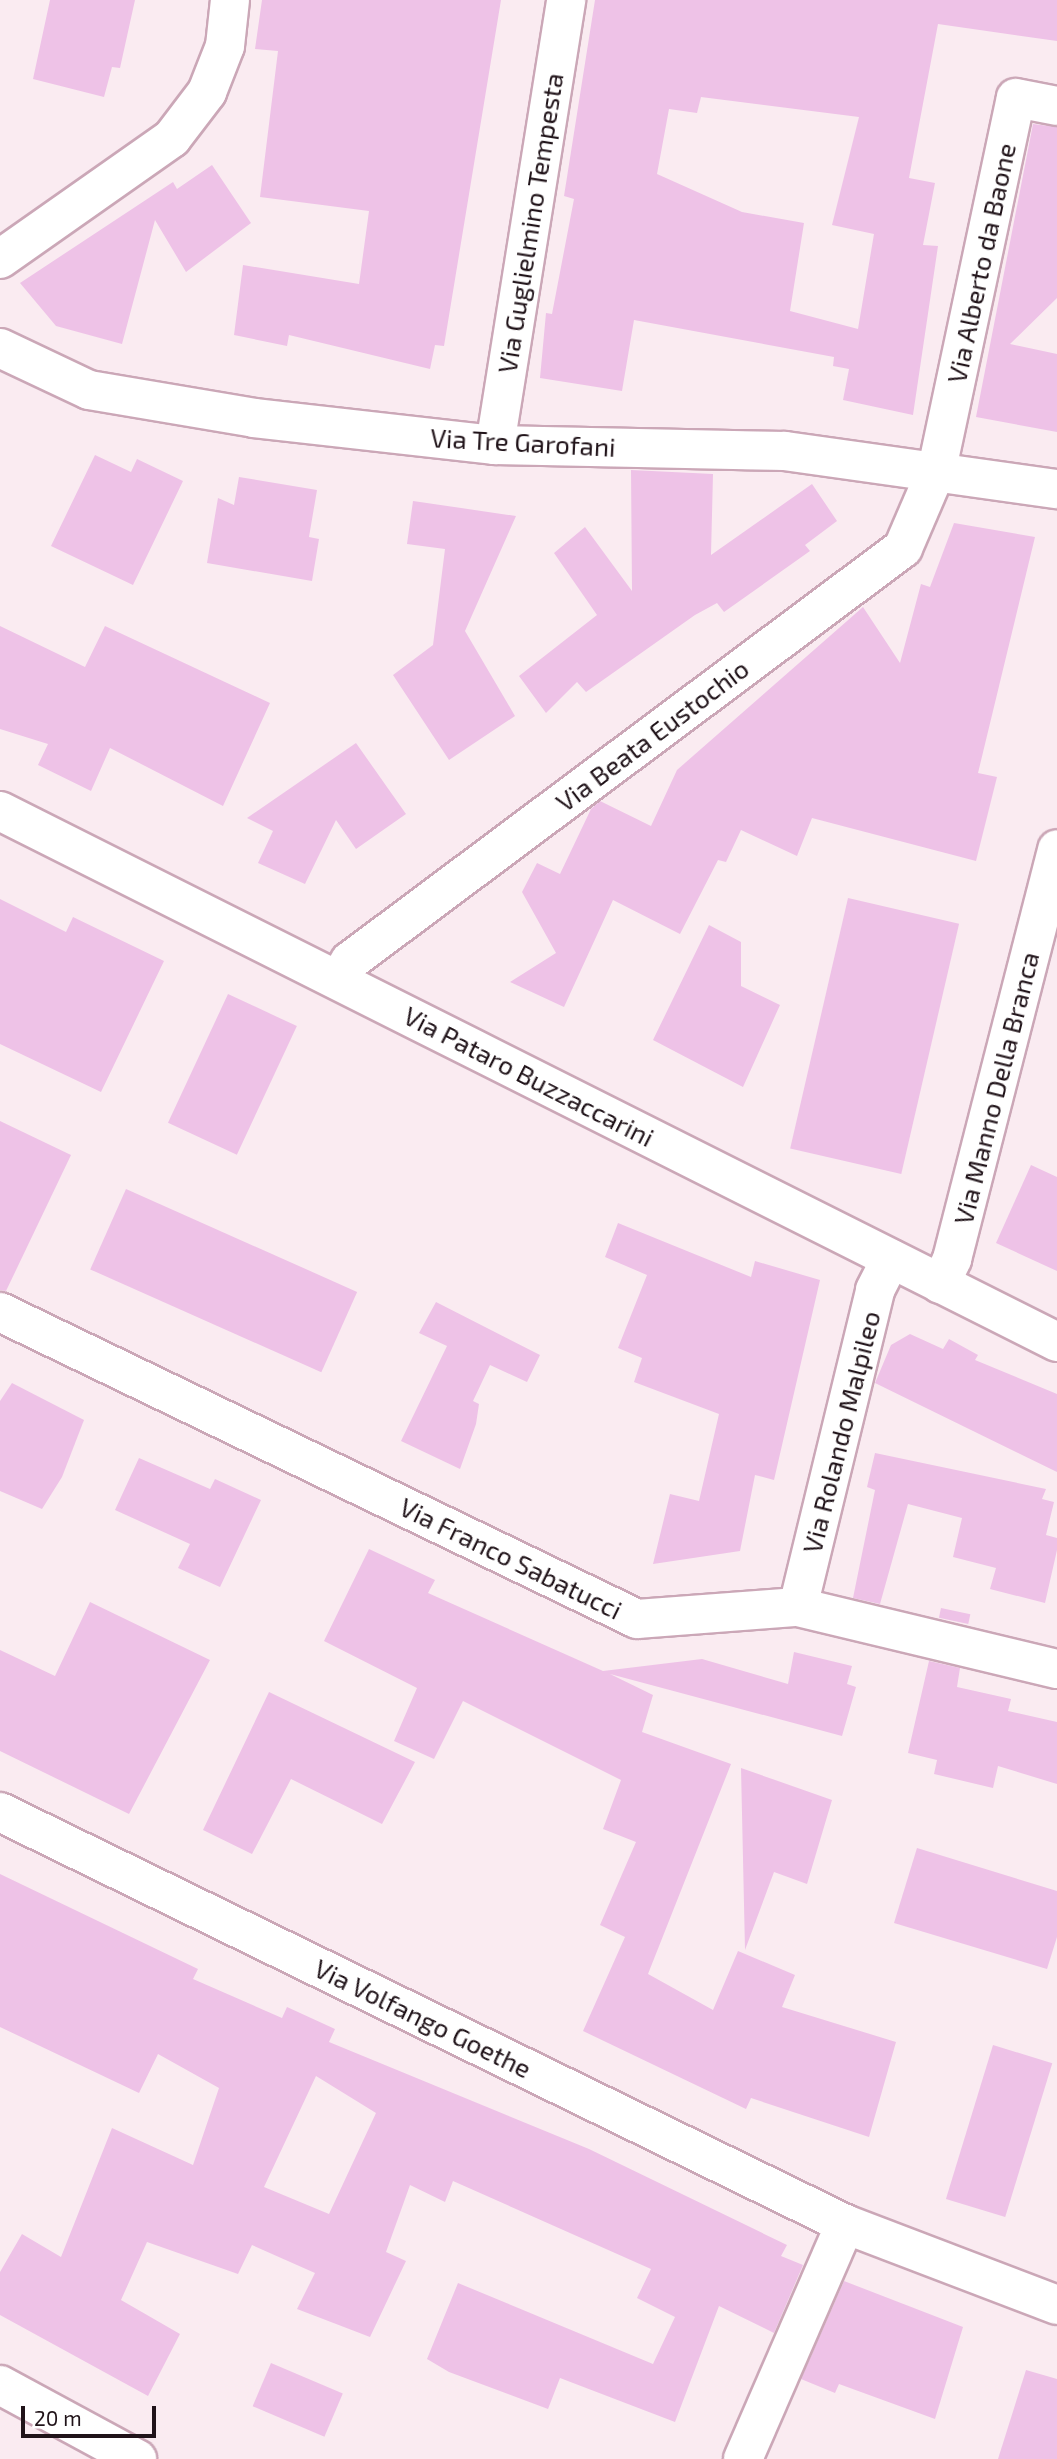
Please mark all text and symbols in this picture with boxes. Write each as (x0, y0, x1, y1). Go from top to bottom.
street label: Via Guglielmino Tempesta (491, 70, 569, 376)
street label: Via Alberto da Baone (940, 140, 1022, 386)
street label: Via Tre Garofani (429, 422, 617, 462)
street label: Via Beata Eustochio (550, 652, 754, 818)
street label: Via Manno Della Branca (947, 948, 1045, 1228)
street label: Via Pataro Buzzaccarini (399, 999, 659, 1153)
street label: Via Rolando Malpileo (796, 1308, 886, 1556)
street label: Via Franco Sabatucci (395, 1491, 627, 1625)
street label: Via Volfango Goethe (309, 1952, 537, 2084)
scale bar (24, 2392, 159, 2436)
text: 20 m (34, 2405, 82, 2430)

